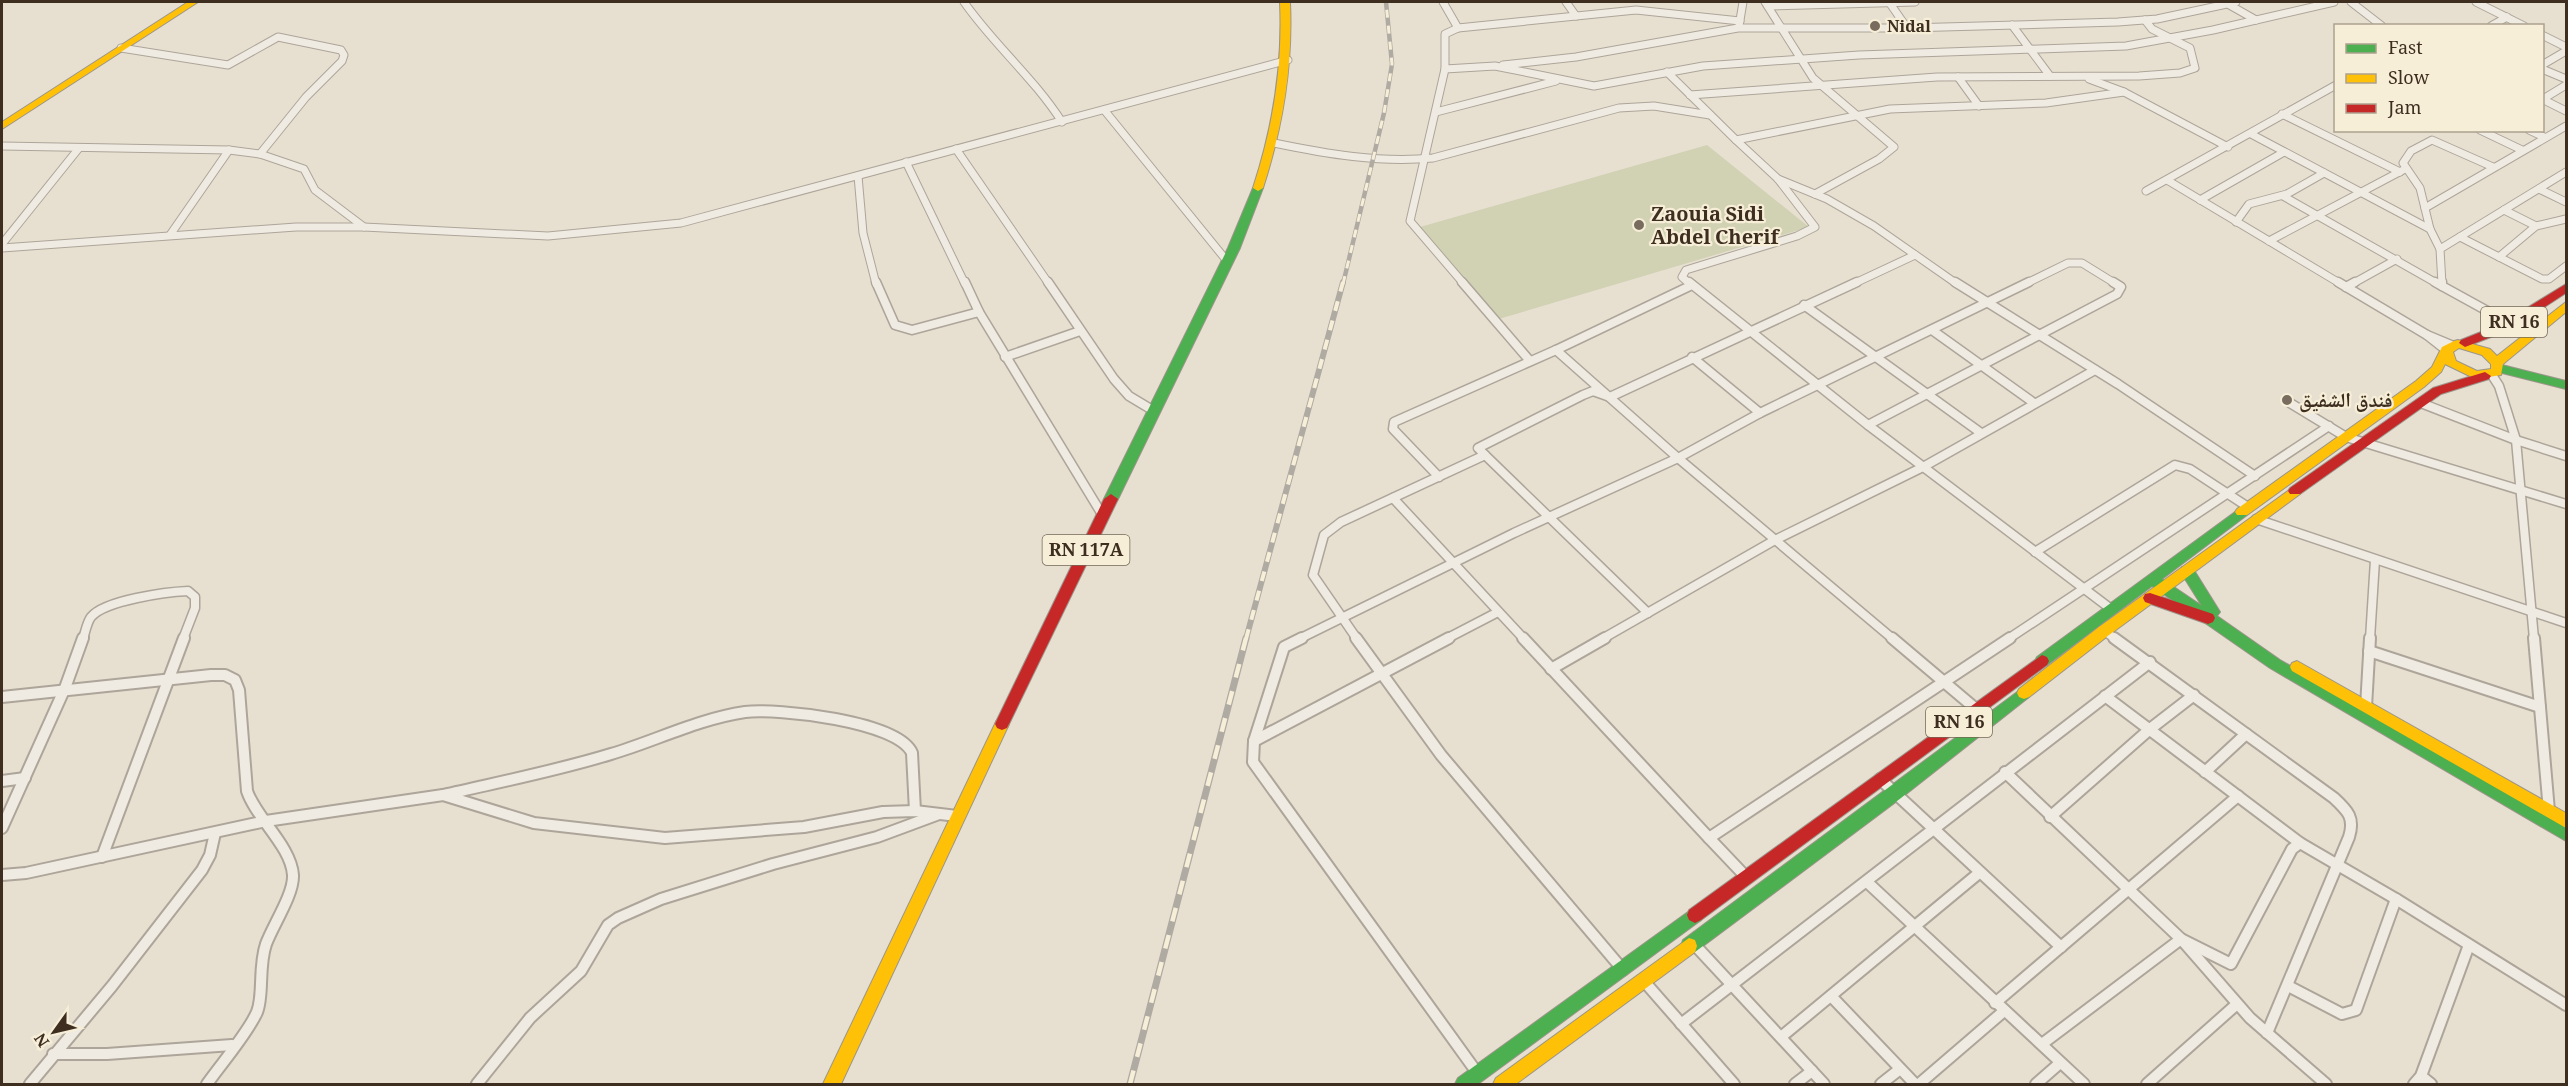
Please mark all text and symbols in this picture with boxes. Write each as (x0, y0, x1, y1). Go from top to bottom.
place label: Nidal (1887, 15, 1931, 42)
marker: Nidal (1868, 19, 1882, 33)
legend (2334, 24, 2544, 132)
text: Fast (2388, 35, 2423, 65)
text: Slow (2388, 65, 2430, 95)
text: Jam (2387, 95, 2422, 125)
place label: Zaouia Sidi Abdel Cherif (1651, 200, 1781, 257)
marker: Zaouia Sidi Abdel Cherif (1632, 218, 1646, 232)
road number: RN 16 (2481, 307, 2547, 337)
place label: فندق الشفيق (2299, 386, 2393, 420)
marker: فندق الشفيق (2280, 393, 2294, 407)
road number: RN 117A (1042, 535, 1130, 565)
road number: RN 16 (1926, 707, 1992, 737)
north arrow (24, 1002, 84, 1062)
text: N (29, 1026, 58, 1052)

